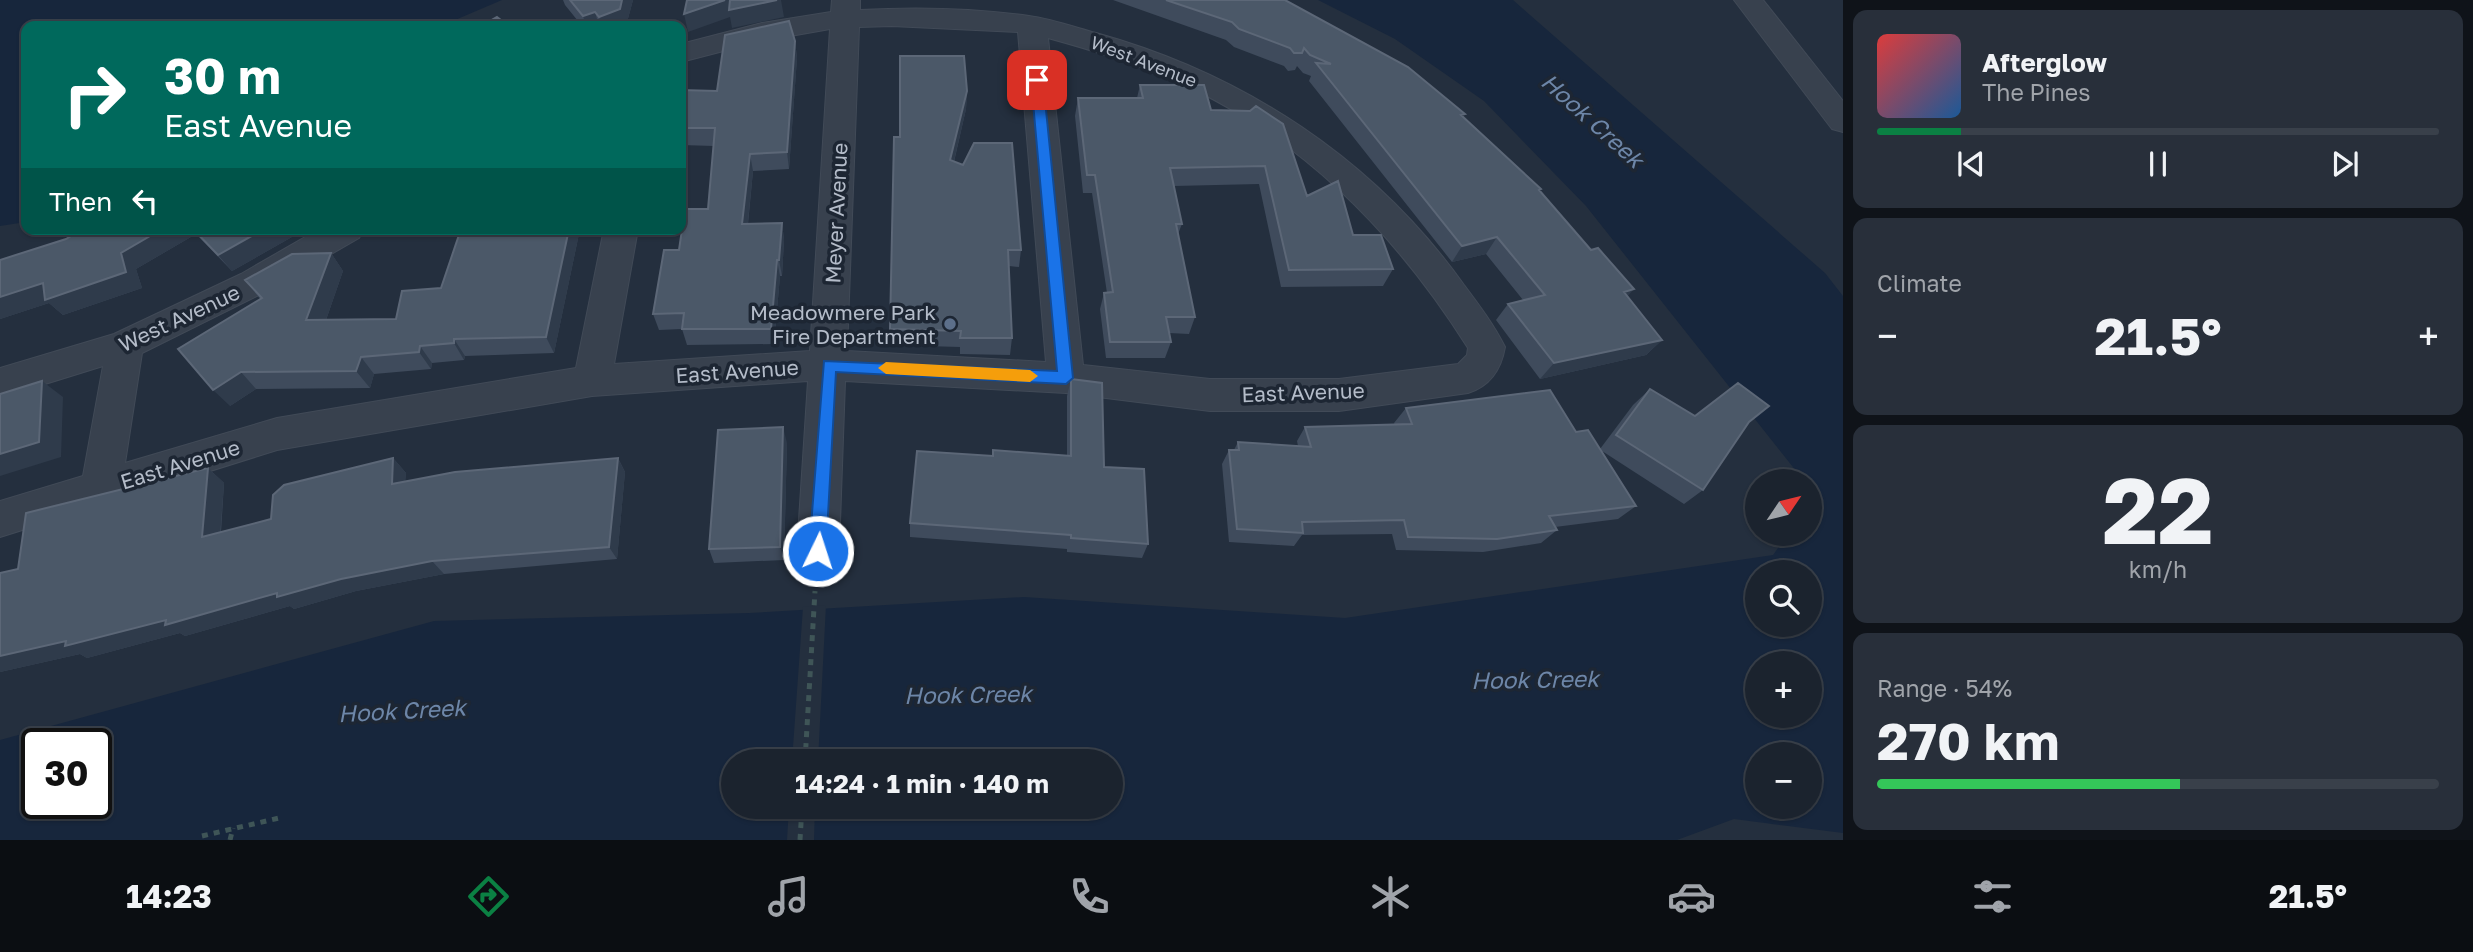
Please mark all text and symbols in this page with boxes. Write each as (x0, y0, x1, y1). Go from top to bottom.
street label: West Avenue (1088, 31, 1200, 91)
text: 30 m (164, 46, 281, 105)
text: Afterglow (1982, 47, 2107, 78)
icon: right (49, 49, 140, 140)
pin (1007, 50, 1067, 110)
icon: arrive (1018, 61, 1056, 99)
water label: Hook Creek (1536, 67, 1651, 175)
text: The Pines (1982, 78, 2090, 106)
text: East Avenue (164, 106, 352, 144)
street label: Meyer Avenue (819, 142, 853, 284)
icon: previous (1952, 145, 1990, 183)
icon: pause (2139, 145, 2177, 183)
icon: next (2326, 145, 2364, 183)
icon: left (126, 182, 164, 220)
text: Then (49, 186, 112, 217)
text: Climate (1877, 269, 1962, 297)
street label: West Avenue (114, 279, 244, 357)
place label: Meadowmere Park Fire Department (750, 299, 936, 349)
text: 21.5° (2094, 304, 2222, 366)
text: − (1877, 313, 1898, 358)
text: + (2418, 313, 2439, 358)
marker: Meadowmere Park Fire Department (942, 316, 958, 332)
street label: East Avenue (675, 354, 799, 388)
street label: East Avenue (1241, 377, 1365, 407)
street label: East Avenue (117, 434, 243, 494)
text: 22 (2102, 455, 2214, 564)
north arrow (1745, 469, 1822, 546)
map controls (1745, 469, 1822, 819)
position arrow (781, 514, 855, 588)
text: km/h (2129, 555, 2187, 583)
button: search (1745, 560, 1822, 637)
button: + (1745, 651, 1822, 728)
water label: Hook Creek (1471, 664, 1601, 694)
text: Range · 54% (1877, 674, 2012, 702)
water label: Hook Creek (904, 679, 1034, 709)
water label: Hook Creek (337, 693, 469, 727)
text: 270 km (1877, 709, 2060, 771)
speed limit sign: 30 (21, 728, 112, 819)
button: − (1745, 742, 1822, 819)
text: 14:24 · 1 min · 140 m (795, 768, 1049, 799)
icon: directions (464, 872, 513, 921)
icon: music (764, 872, 813, 921)
icon: phone (1065, 872, 1114, 921)
icon: climate (1366, 872, 1415, 921)
icon: car (1667, 872, 1716, 921)
icon: filters (1968, 872, 2017, 921)
text: 14:23 (126, 877, 212, 915)
text: 21.5° (2269, 877, 2347, 915)

